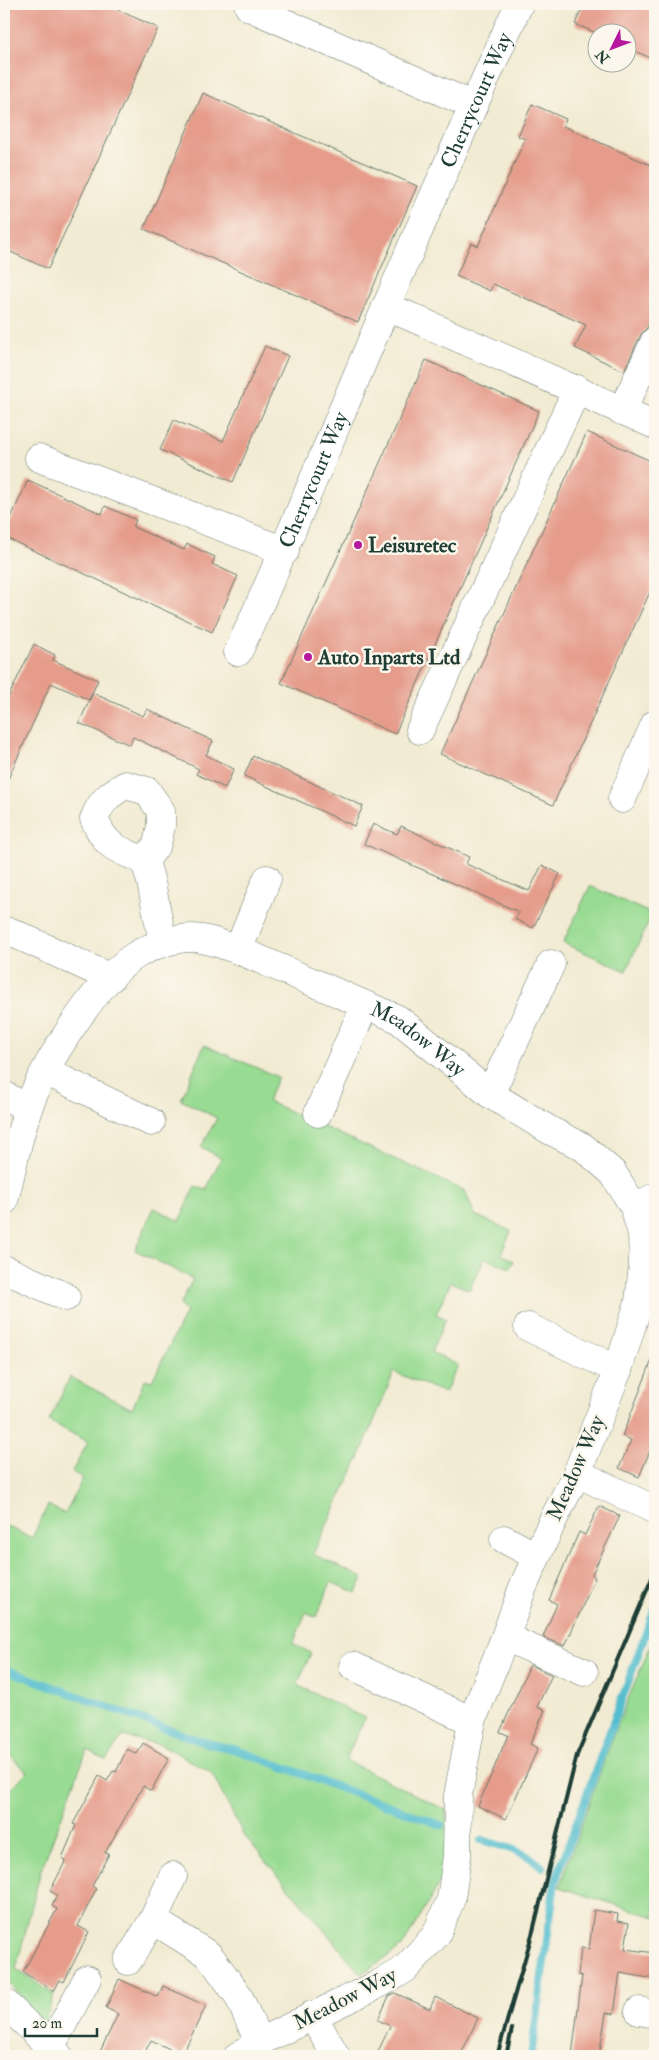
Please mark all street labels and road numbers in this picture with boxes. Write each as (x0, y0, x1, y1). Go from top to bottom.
street label: Cherrycourt Way (434, 27, 518, 172)
street label: Cherrycourt Way (273, 407, 354, 552)
street label: Meadow Way (366, 995, 472, 1083)
street label: Meadow Way (541, 1411, 611, 1525)
street label: Meadow Way (289, 1961, 402, 2037)

